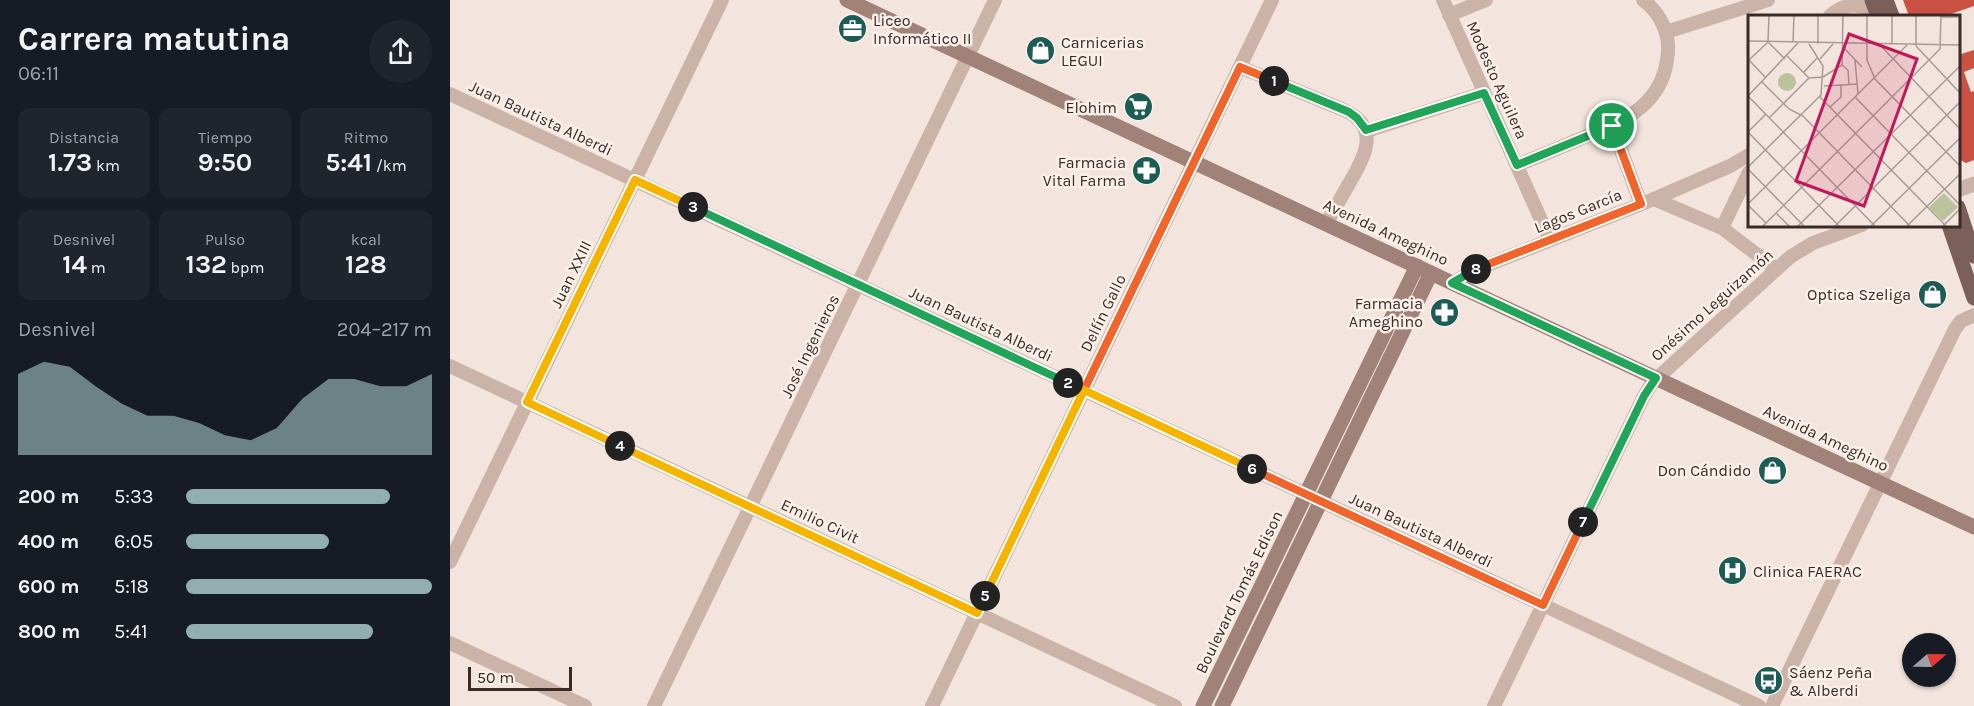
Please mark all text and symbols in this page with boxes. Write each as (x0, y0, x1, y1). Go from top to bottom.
place label: Liceo Informático II (873, 11, 971, 48)
office icon: Liceo Informático II (836, 13, 868, 45)
inset map (1748, 15, 1959, 226)
street label: Modesto Aguilera (1463, 18, 1531, 142)
text: Carrera matutina (18, 20, 290, 58)
button: share (369, 20, 432, 83)
place label: Carnicerias LEGUI (1061, 33, 1144, 70)
shop icon: Carnicerias LEGUI (1024, 35, 1056, 67)
text: 06:11 (18, 62, 59, 85)
pin: 1 (1259, 66, 1289, 96)
text: 1 (1271, 71, 1277, 90)
street label: Juan Bautista Alberdi (466, 76, 616, 160)
supermarket icon: Elohim (1122, 91, 1154, 123)
place label: Elohim (1065, 98, 1117, 117)
pin (1586, 100, 1637, 151)
icon: arrive (1595, 109, 1628, 142)
text: Distancia (49, 128, 119, 147)
text: Tiempo (198, 128, 252, 147)
text: Ritmo (344, 128, 388, 147)
text: 1.73 (48, 147, 92, 178)
text: 9:50 (198, 147, 252, 178)
text: 5:41 (325, 147, 372, 178)
place label: Farmacia Vital Farma (1043, 153, 1126, 190)
pharmacy icon: Farmacia Vital Farma (1131, 155, 1163, 187)
text: km (92, 156, 120, 175)
text: /km (372, 156, 407, 175)
street label: Lagos García (1531, 185, 1625, 237)
pin: 3 (678, 192, 708, 222)
street label: Avenida Ameghino (1320, 195, 1452, 269)
text: 3 (688, 197, 698, 216)
text: Desnivel (53, 230, 115, 249)
text: Pulso (205, 230, 245, 249)
text: kcal (351, 230, 381, 249)
street label: Juan XXIII (547, 237, 595, 311)
street label: Onésimo Leguizamón (1647, 245, 1777, 365)
text: 14 (62, 249, 87, 280)
text: 132 (186, 249, 227, 280)
text: 128 (345, 249, 387, 280)
pin: 8 (1461, 254, 1491, 284)
text: m (87, 258, 106, 277)
text: bpm (227, 258, 264, 277)
text: 8 (1471, 259, 1481, 278)
street label: Delfín Gallo (1076, 271, 1130, 355)
shop icon: Optica Szeliga (1916, 278, 1948, 310)
street label: Juan Bautista Alberdi (906, 282, 1056, 366)
place label: Optica Szeliga (1807, 285, 1911, 304)
street label: José Ingenieros (777, 291, 843, 401)
place label: Farmacia Ameghino (1349, 294, 1423, 331)
pharmacy icon: Farmacia Ameghino (1428, 296, 1460, 328)
text: Desnivel (18, 318, 96, 341)
text: 204–217 m (337, 318, 432, 341)
pin: 2 (1053, 368, 1083, 398)
text: 2 (1063, 373, 1073, 392)
street label: Avenida Ameghino (1760, 401, 1892, 475)
pin: 4 (605, 431, 635, 461)
text: 4 (615, 436, 625, 455)
pin: 6 (1237, 454, 1267, 484)
shop icon: Don Cándido (1756, 454, 1788, 486)
text: 6 (1247, 459, 1257, 478)
place label: Don Cándido (1657, 461, 1751, 480)
text: 200 m (18, 485, 79, 508)
text: 5:33 (114, 485, 154, 508)
street label: Juan Bautista Alberdi (1346, 488, 1496, 572)
street label: Emilio Civit (778, 495, 862, 547)
pin: 7 (1568, 507, 1598, 537)
street label: Boulevard Tomás Edison (1191, 508, 1287, 676)
text: 7 (1579, 512, 1587, 531)
text: 400 m (18, 530, 79, 553)
text: 6:05 (114, 530, 153, 553)
hospital icon: Clinica FAERAC (1716, 555, 1748, 587)
place label: Clinica FAERAC (1753, 562, 1862, 581)
text: 600 m (18, 575, 79, 598)
text: 5:18 (114, 575, 149, 598)
pin: 5 (970, 581, 1000, 611)
text: 5 (980, 586, 990, 605)
text: 800 m (18, 620, 80, 643)
text: 5:41 (114, 620, 148, 643)
north arrow (1902, 633, 1956, 687)
map controls (1902, 633, 1956, 687)
place label: Sáenz Peña & Alberdi (1789, 663, 1872, 700)
scale bar (468, 664, 572, 692)
bus stop icon: Sáenz Peña & Alberdi (1752, 665, 1784, 697)
text: 50 m (477, 668, 514, 687)

